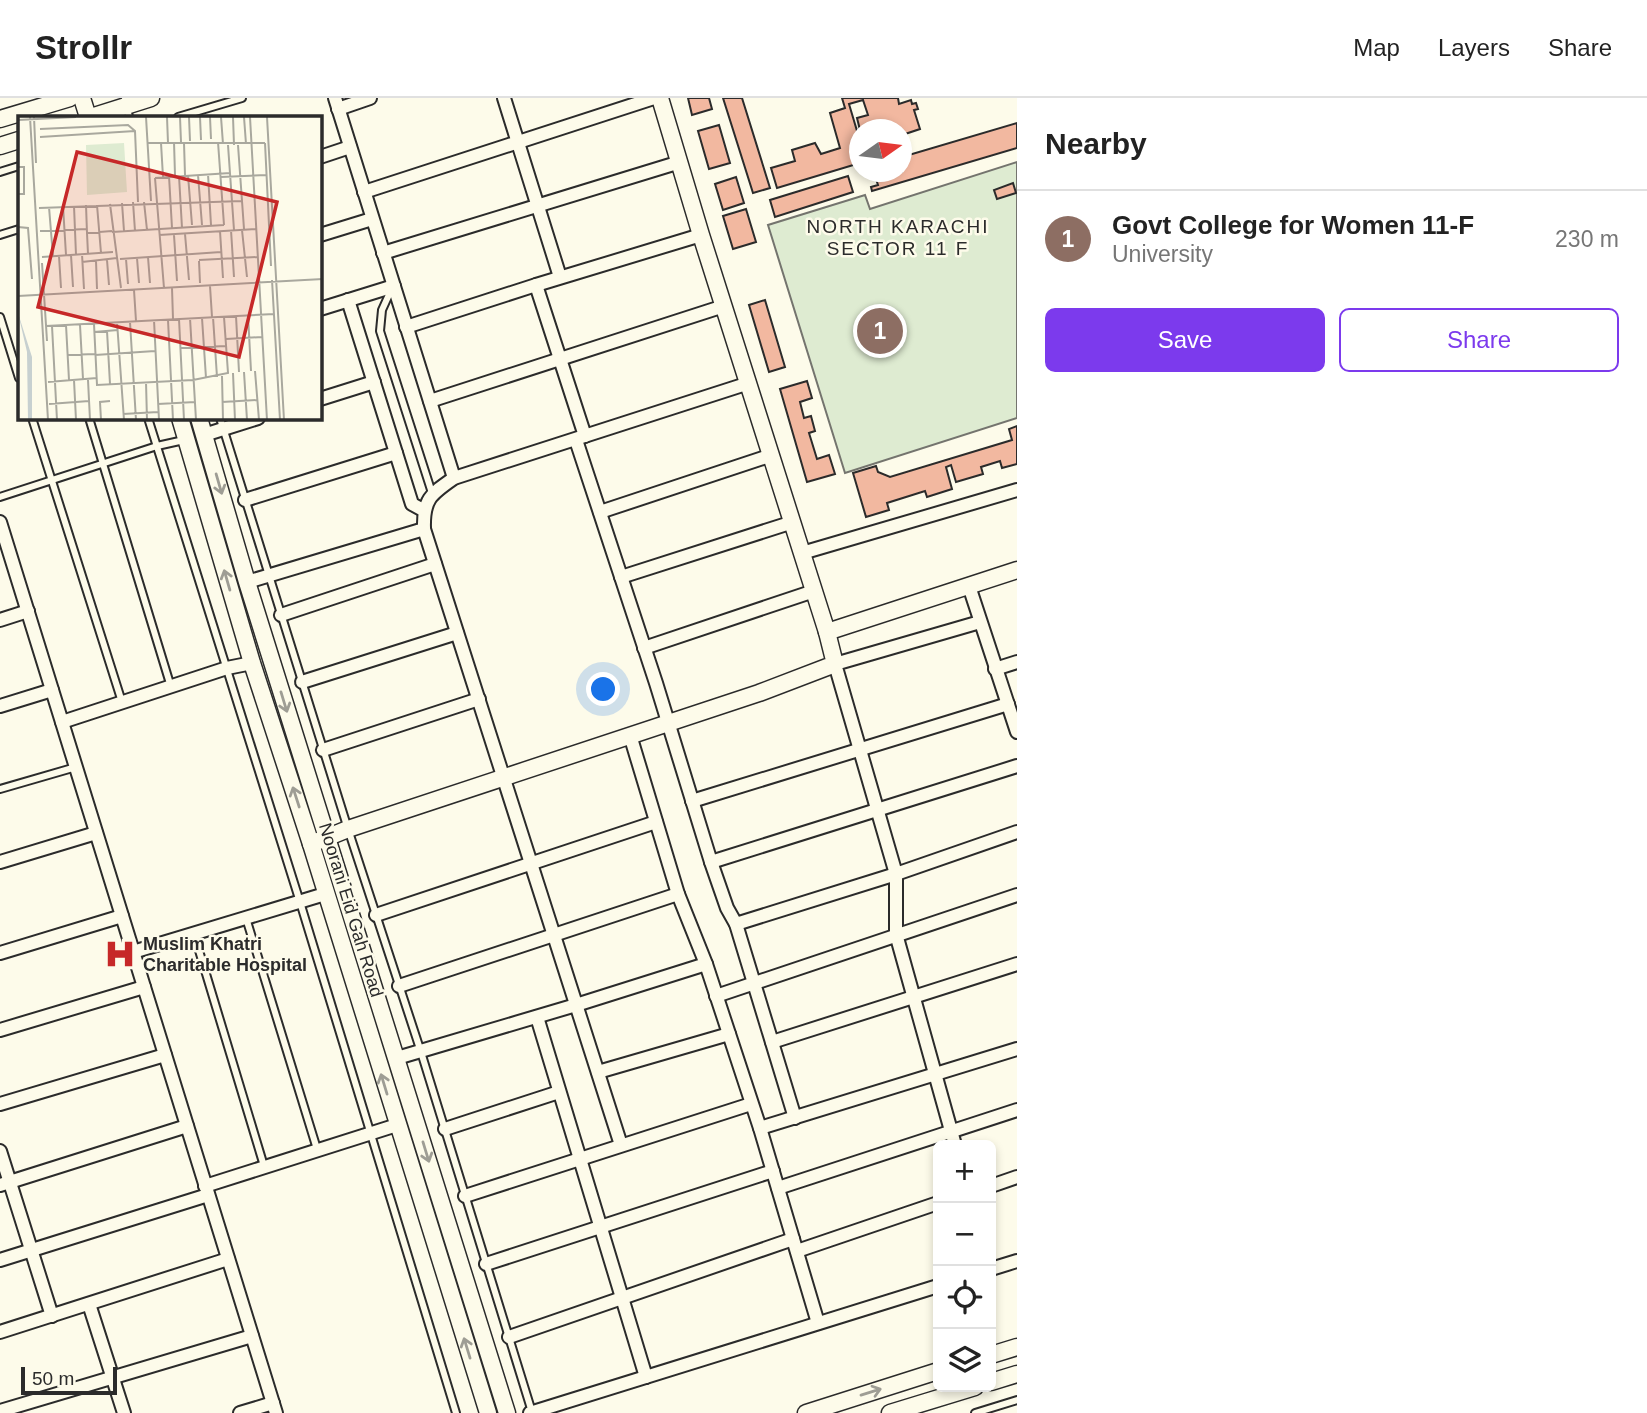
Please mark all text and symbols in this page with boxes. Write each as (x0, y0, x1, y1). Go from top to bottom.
text: Strollr (35, 29, 132, 66)
text: Map (1353, 34, 1400, 61)
text: Layers (1438, 34, 1510, 61)
text: Share (1548, 34, 1612, 61)
inset map (18, 116, 322, 420)
north arrow (849, 119, 912, 182)
text: Nearby (1045, 127, 1147, 160)
text: Govt College for Women 11-F (1112, 210, 1474, 240)
district label: NORTH KARACHI SECTOR 11 F (807, 216, 989, 259)
text: 1 (1062, 226, 1074, 252)
text: 230 m (1555, 226, 1619, 252)
text: University (1112, 241, 1213, 267)
pin: 1 (857, 305, 903, 357)
button: Save (1045, 308, 1325, 372)
button: Share (1339, 308, 1619, 372)
one-way arrow (213, 473, 226, 495)
one-way arrow (220, 569, 233, 591)
your location (586, 672, 620, 706)
one-way arrow (279, 690, 292, 712)
one-way arrow (289, 786, 301, 808)
street label: Noorani Eid Gah Road (315, 820, 387, 1000)
place label: Muslim Khatri Charitable Hospital (143, 934, 307, 975)
hospital icon: Muslim Khatri Charitable Hospital (103, 937, 137, 971)
one-way arrow (377, 1073, 390, 1095)
map controls (933, 1140, 996, 1392)
button: + (933, 1140, 996, 1203)
one-way arrow (420, 1141, 433, 1163)
button: − (933, 1203, 996, 1266)
button: locate (933, 1266, 996, 1329)
button: layers (933, 1329, 996, 1392)
one-way arrow (460, 1337, 473, 1359)
scale bar (21, 1364, 117, 1396)
text: 50 m (32, 1368, 74, 1389)
one-way arrow (860, 1385, 882, 1398)

